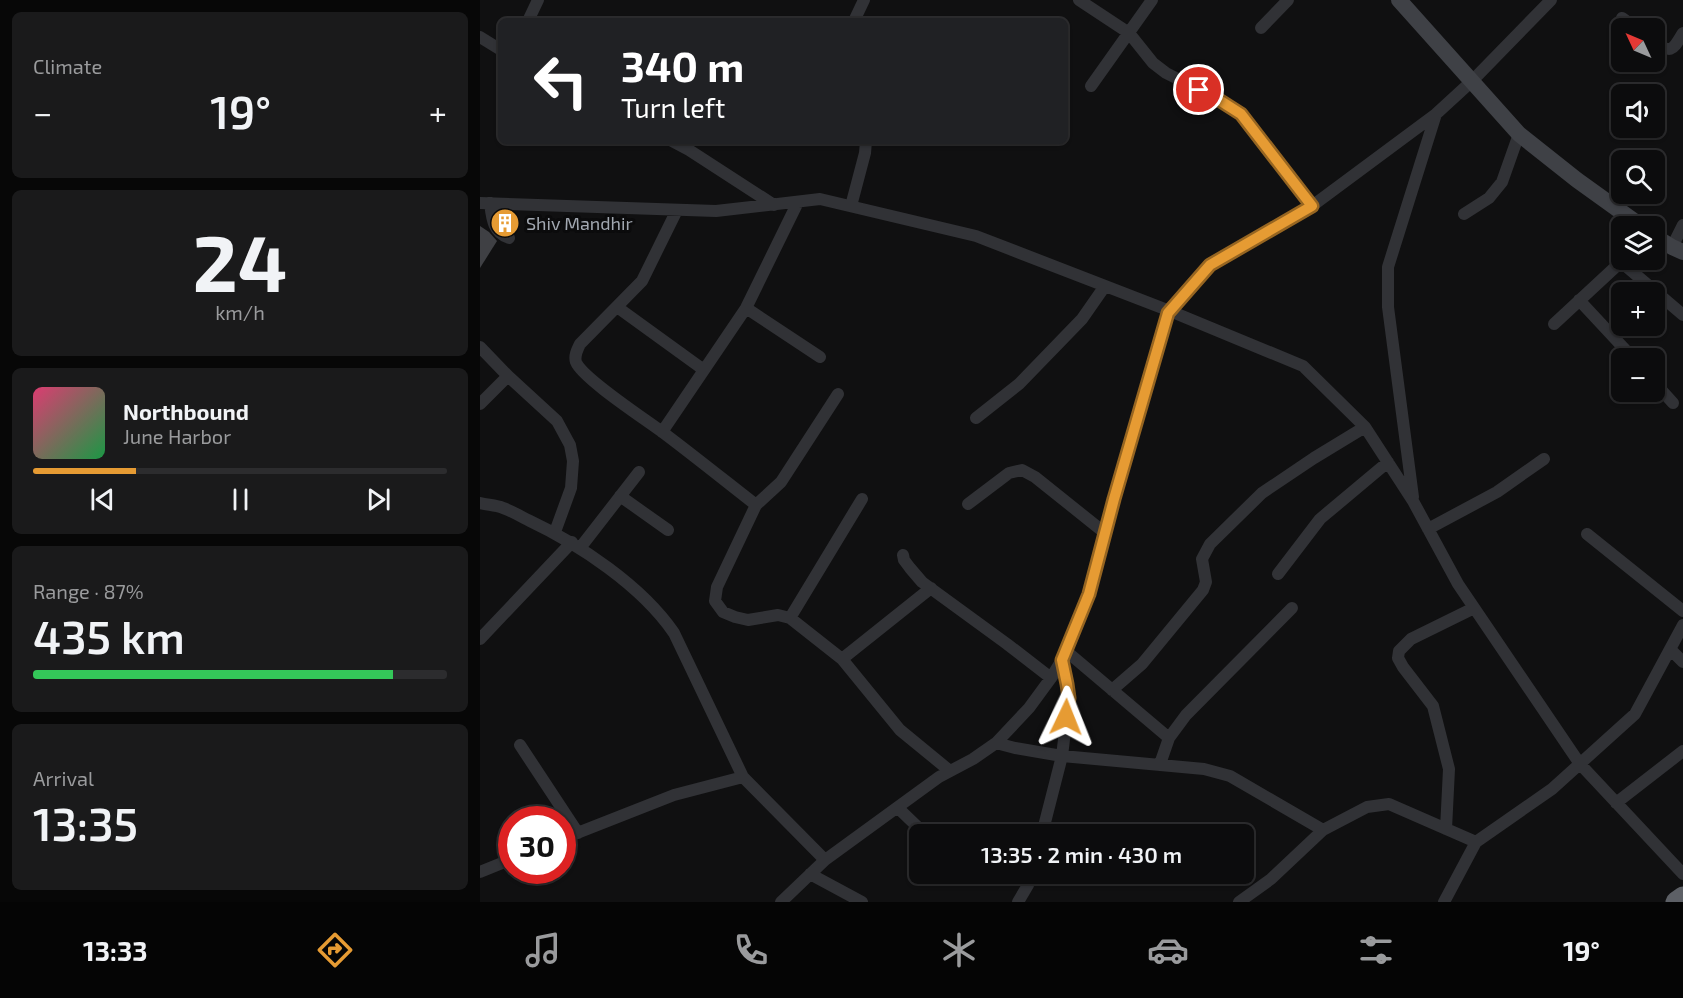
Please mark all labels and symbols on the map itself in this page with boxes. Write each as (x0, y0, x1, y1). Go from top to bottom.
north arrow (1611, 18, 1665, 72)
pin (1173, 64, 1224, 115)
building icon: Shiv Mandhir (489, 207, 521, 239)
place label: Shiv Mandhir (526, 212, 633, 234)
position arrow (1034, 685, 1098, 749)
speed limit sign: 30 (498, 806, 576, 884)

